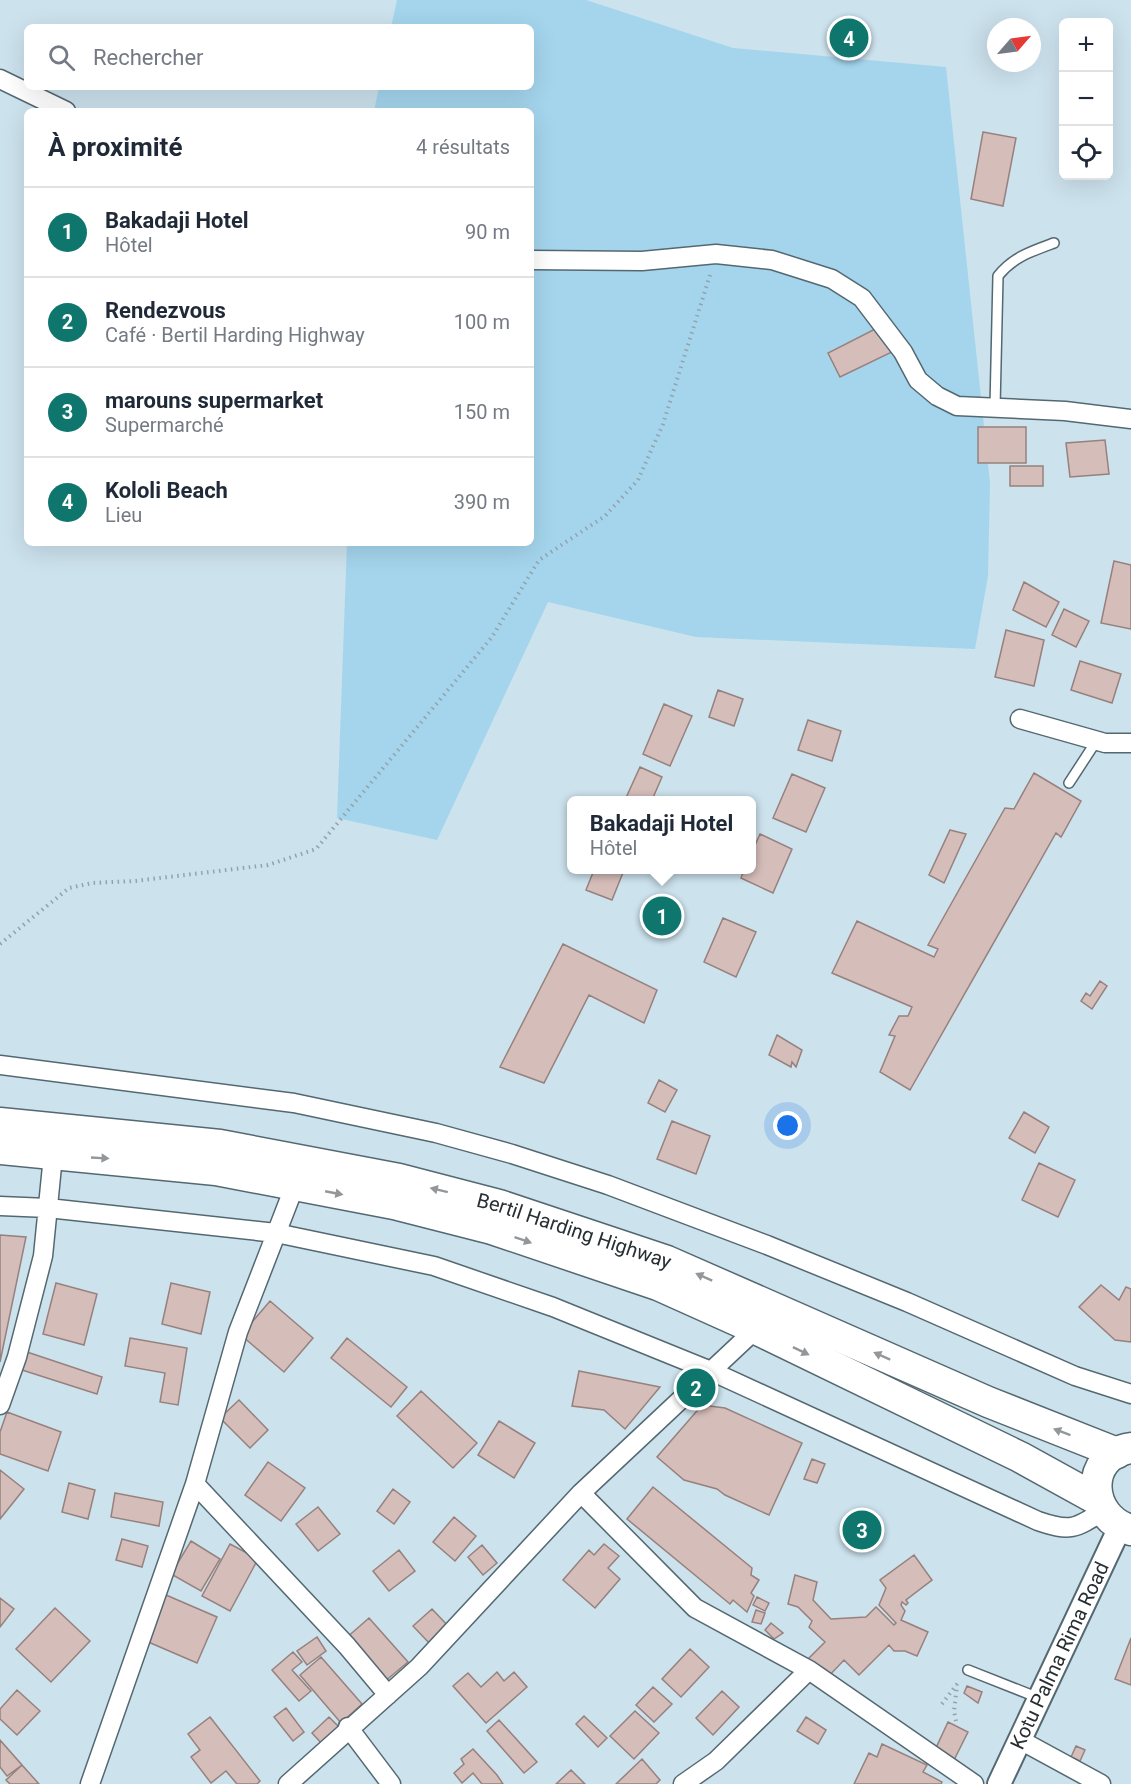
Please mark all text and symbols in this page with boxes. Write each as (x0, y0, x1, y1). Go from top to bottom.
pin: 4 (830, 15, 868, 60)
north arrow (987, 18, 1041, 72)
map controls (1059, 18, 1113, 180)
button: + (1059, 18, 1113, 72)
search box (24, 24, 534, 90)
icon: search (45, 41, 78, 74)
text: Rechercher (93, 45, 204, 70)
button: − (1059, 72, 1113, 126)
button: locate (1059, 126, 1113, 180)
text: À proximité (48, 132, 182, 162)
text: 4 résultats (416, 135, 510, 159)
text: Bakadaji Hotel (105, 208, 249, 233)
text: 1 (62, 220, 73, 244)
text: 90 m (465, 220, 510, 244)
text: Hôtel (105, 233, 153, 257)
text: Rendezvous (105, 298, 226, 323)
text: 2 (62, 310, 73, 334)
text: 100 m (454, 310, 510, 334)
text: Café · Bertil Harding Highway (105, 323, 365, 347)
text: marouns supermarket (105, 388, 323, 413)
text: 3 (62, 400, 73, 424)
text: 150 m (454, 400, 510, 424)
text: Supermarché (105, 413, 224, 437)
text: Kololi Beach (105, 478, 228, 503)
text: 4 (62, 490, 73, 514)
text: 390 m (454, 490, 510, 514)
text: Lieu (105, 503, 142, 527)
popup (567, 796, 756, 874)
text: Bakadaji Hotel (590, 811, 733, 836)
text: Hôtel (590, 836, 637, 860)
pin: 1 (642, 894, 682, 938)
your location (773, 1111, 802, 1140)
one-way arrow (91, 1154, 110, 1163)
one-way arrow (430, 1184, 449, 1194)
street label: Bertil Harding Highway (474, 1188, 675, 1274)
one-way arrow (325, 1189, 344, 1198)
one-way arrow (514, 1236, 532, 1245)
one-way arrow (695, 1272, 713, 1282)
one-way arrow (793, 1346, 810, 1355)
one-way arrow (873, 1351, 891, 1361)
pin: 2 (676, 1366, 716, 1410)
one-way arrow (1053, 1427, 1071, 1436)
pin: 3 (842, 1508, 882, 1552)
street label: Kotu Palma Rima Road (1005, 1558, 1114, 1753)

